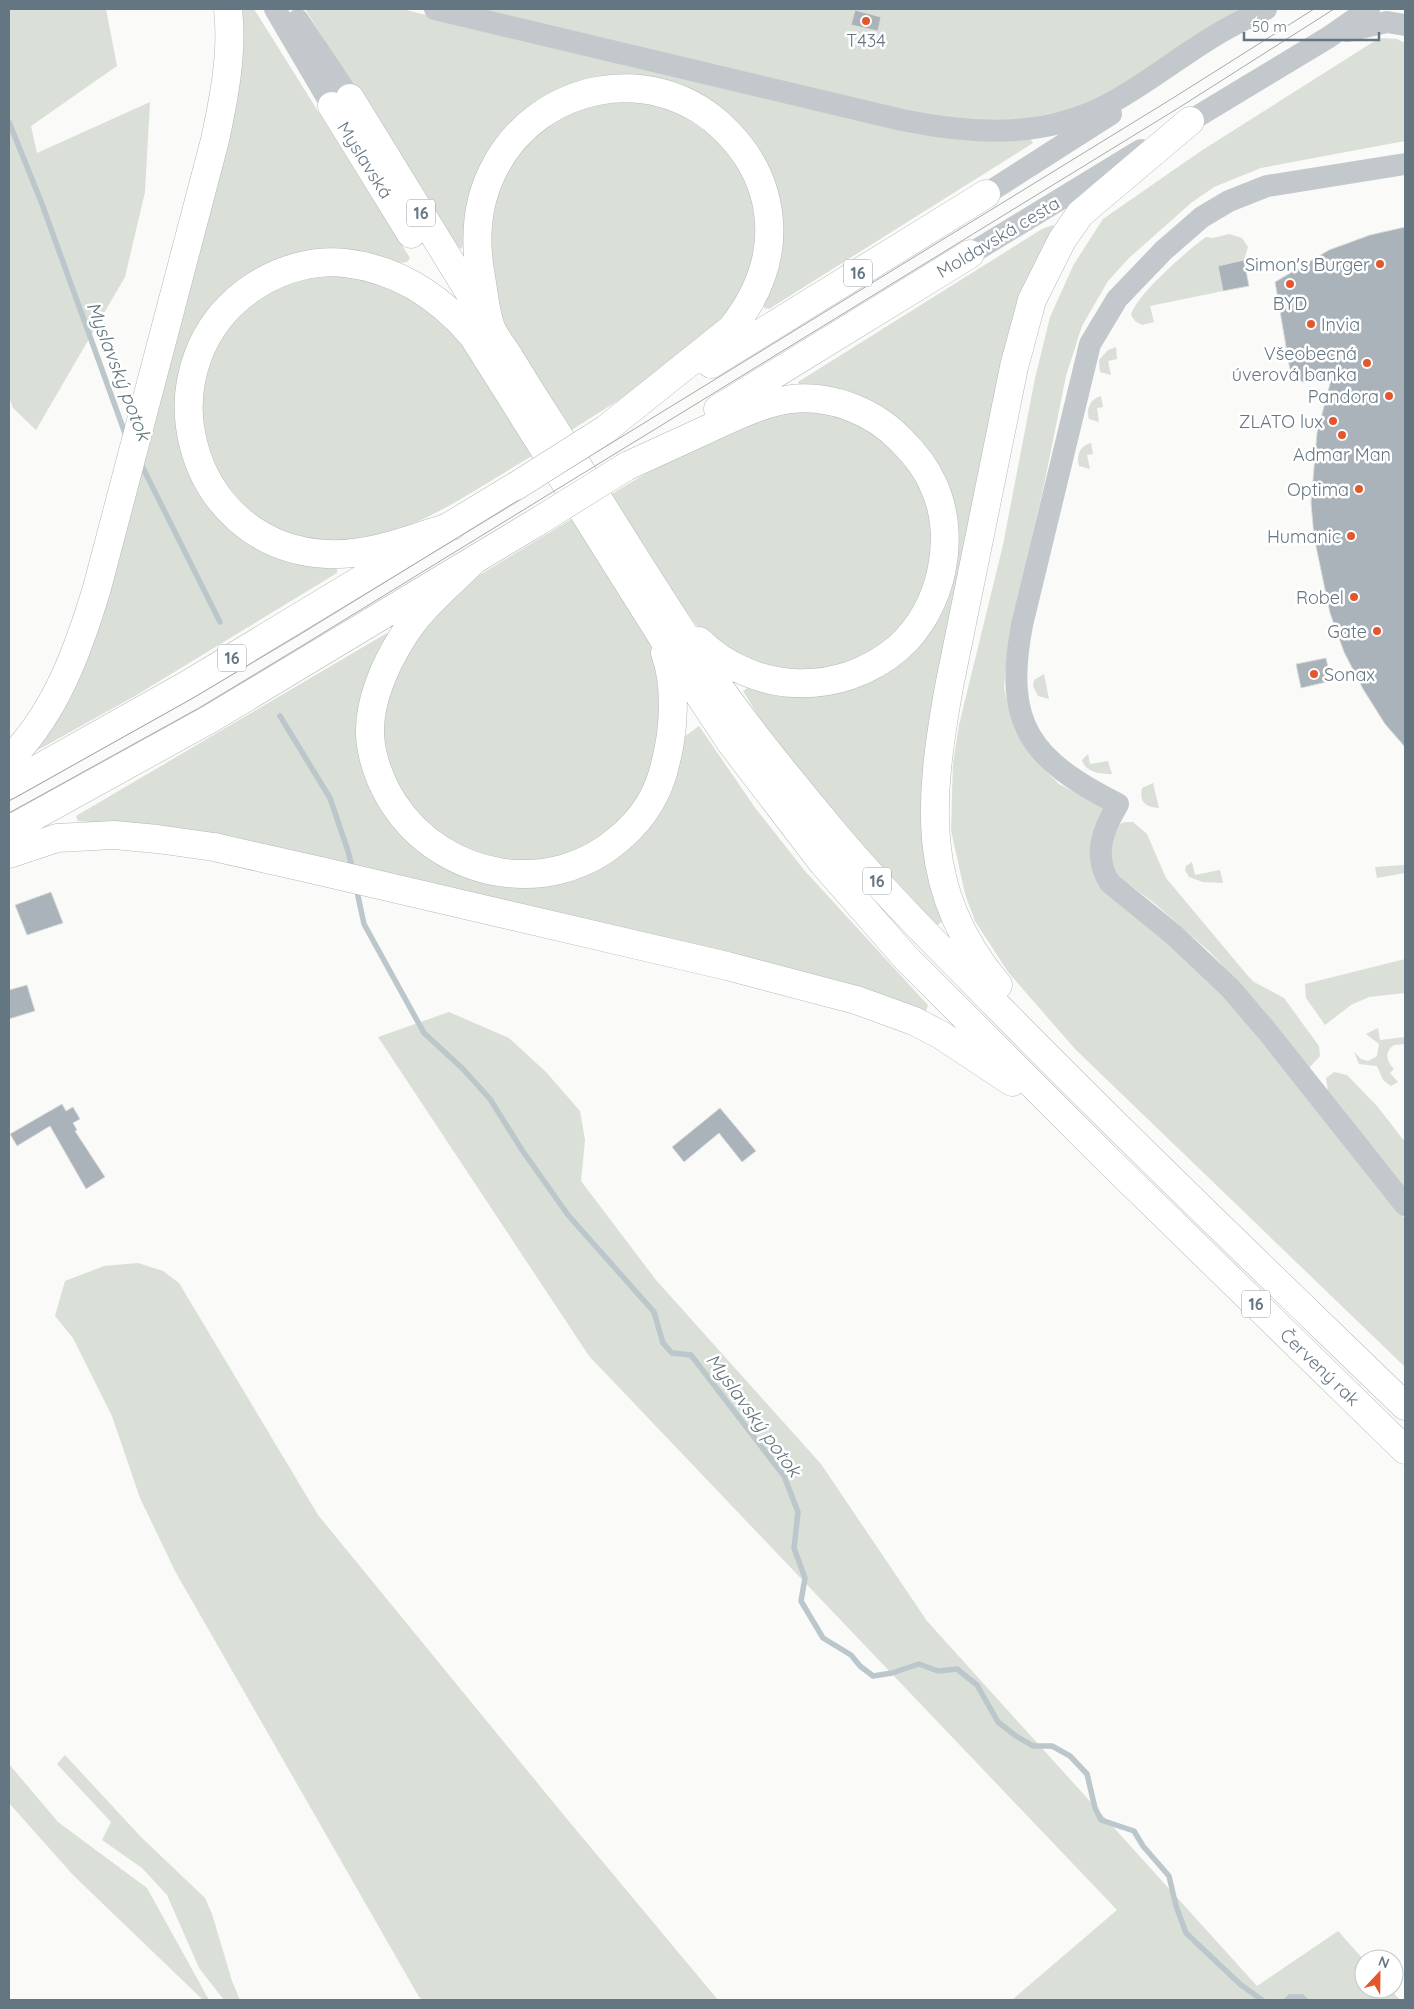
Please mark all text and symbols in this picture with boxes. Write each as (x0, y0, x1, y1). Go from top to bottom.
scale bar (1244, 10, 1379, 42)
marker: T434 (860, 15, 872, 27)
text: 50 m (1252, 17, 1287, 36)
place label: T434 (846, 29, 886, 52)
street label: Myslavská (332, 117, 398, 203)
street label: Moldavská cesta (932, 191, 1064, 283)
road number: 16 (407, 200, 435, 227)
place label: Simon's Burger (1245, 253, 1370, 276)
marker: Simon's Burger (1374, 258, 1386, 270)
road number: 16 (844, 260, 872, 286)
marker: BYD (1284, 278, 1296, 290)
place label: BYD (1273, 292, 1307, 315)
water label: Myslavský potok (81, 298, 157, 446)
place label: Invia (1321, 313, 1360, 336)
marker: Invia (1305, 318, 1317, 330)
place label: Všeobecná úverová banka (1232, 342, 1357, 386)
marker: Všeobecná úverová banka (1361, 357, 1373, 369)
place label: Pandora (1308, 385, 1379, 408)
marker: Pandora (1383, 390, 1395, 402)
place label: ZLATO lux (1239, 410, 1323, 433)
marker: ZLATO lux (1327, 415, 1339, 427)
marker: Admar Man (1336, 429, 1348, 441)
place label: Admar Man (1293, 443, 1391, 466)
place label: Optima (1287, 478, 1349, 501)
marker: Optima (1353, 483, 1365, 495)
place label: Humanic (1267, 525, 1341, 548)
marker: Humanic (1345, 530, 1357, 542)
place label: Robel (1296, 586, 1344, 609)
marker: Robel (1348, 591, 1360, 603)
place label: Gate (1327, 620, 1367, 643)
marker: Gate (1371, 625, 1383, 637)
road number: 16 (218, 644, 246, 671)
place label: Sonax (1324, 663, 1375, 686)
marker: Sonax (1308, 668, 1320, 680)
road number: 16 (863, 868, 891, 894)
road number: 16 (1242, 1290, 1270, 1318)
street label: Červený rak (1275, 1323, 1365, 1411)
water label: Myslavský potok (701, 1349, 808, 1483)
north arrow (1354, 1949, 1404, 1999)
text: N (1376, 1952, 1392, 1972)

